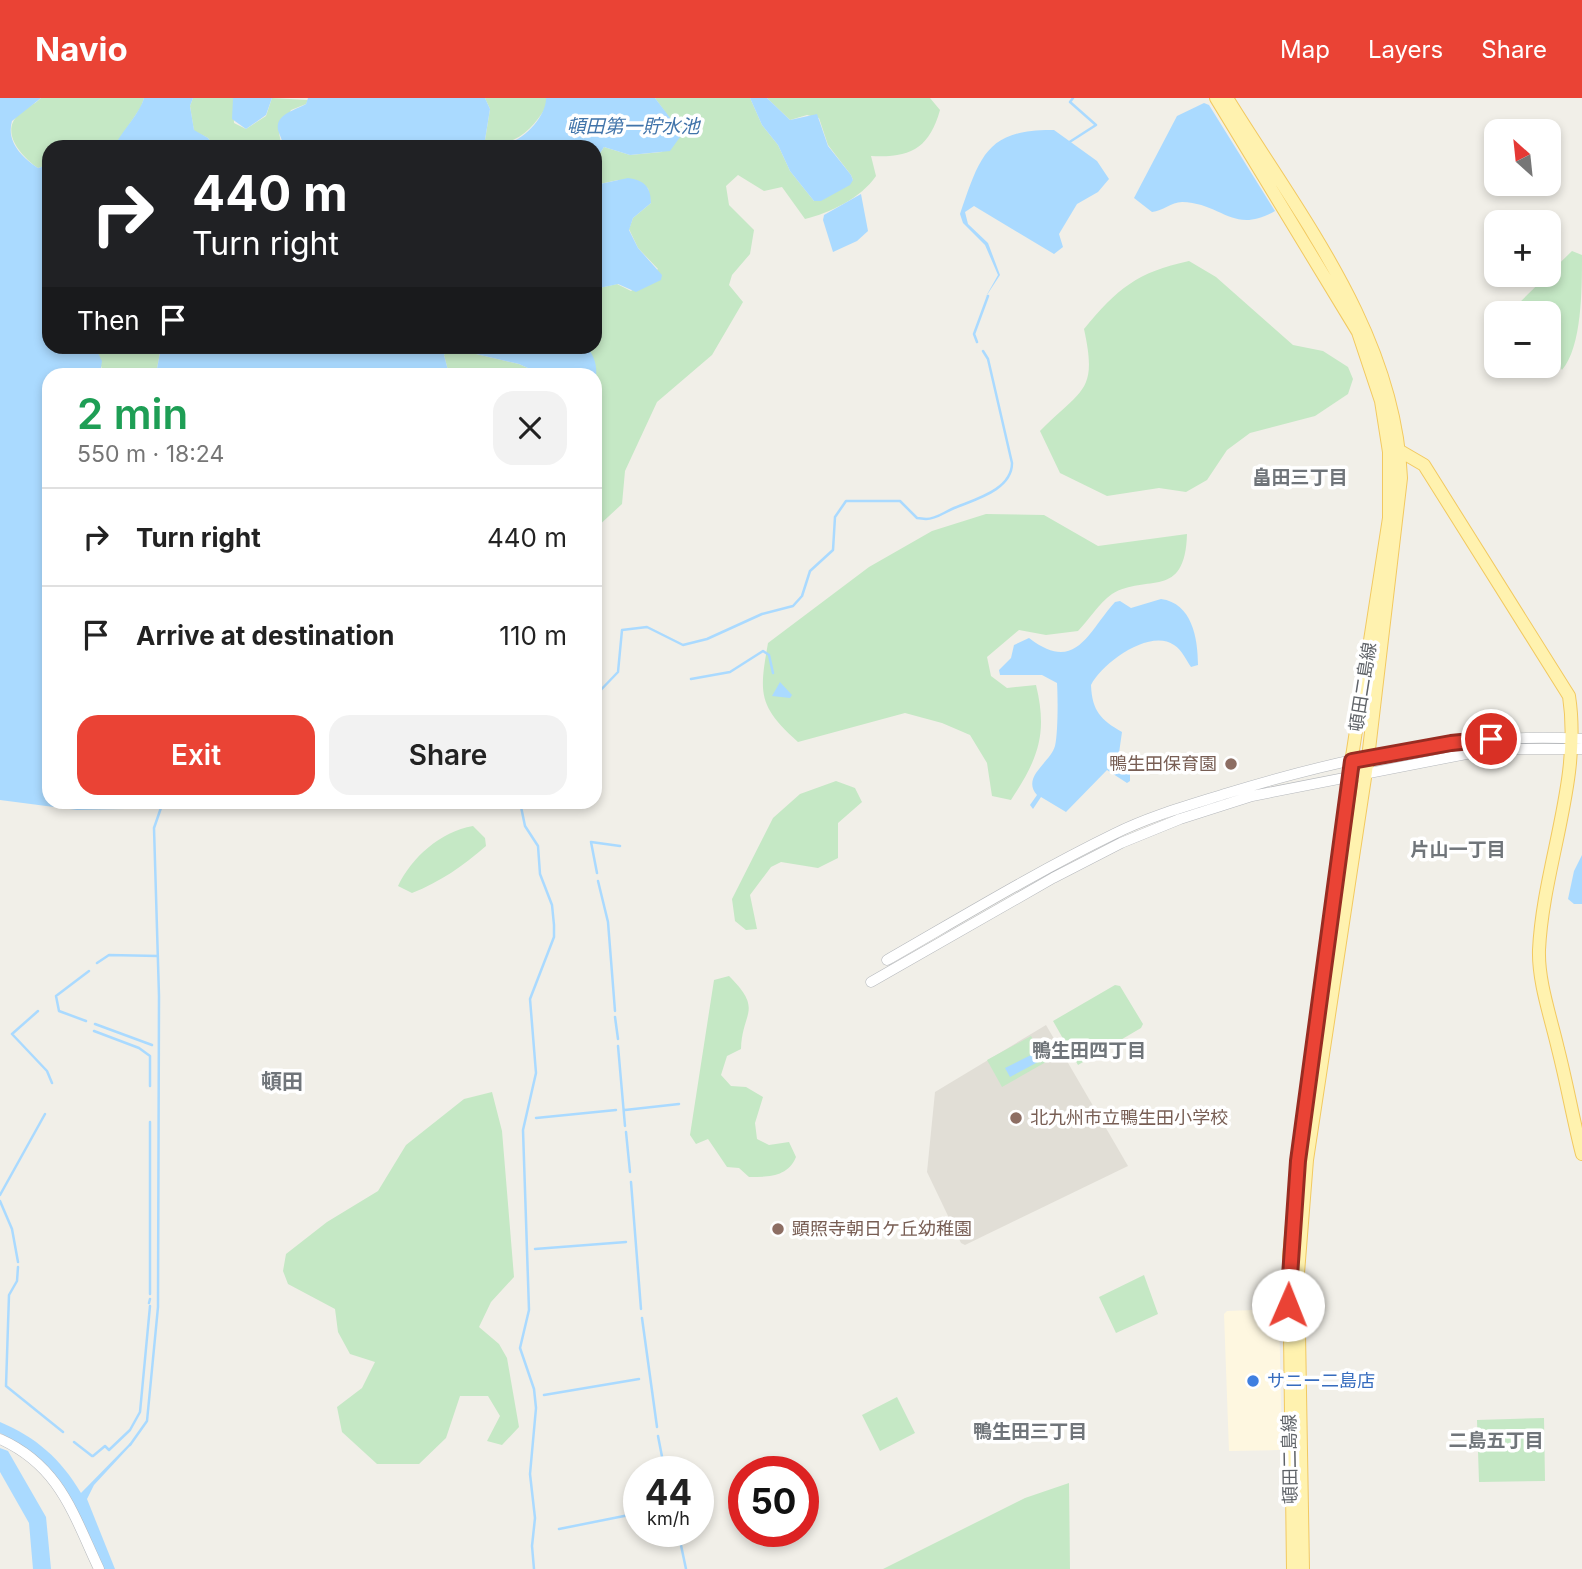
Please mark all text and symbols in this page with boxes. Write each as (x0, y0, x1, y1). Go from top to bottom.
text: Navio (35, 29, 128, 69)
text: Map (1280, 35, 1330, 64)
text: Layers (1368, 35, 1443, 64)
text: Share (1481, 35, 1547, 64)
water label: 頓田第一貯水池 (566, 115, 701, 138)
north arrow (1484, 119, 1561, 196)
map controls (1484, 119, 1561, 378)
text: 440 m (192, 164, 348, 223)
icon: right (77, 168, 168, 259)
button: + (1484, 210, 1561, 287)
text: Turn right (192, 224, 339, 263)
icon: arrive (154, 301, 192, 339)
button: − (1484, 301, 1561, 378)
text: Then (77, 305, 140, 336)
text: 2 min (77, 388, 188, 439)
button: close (493, 391, 567, 465)
text: 550 m · 18:24 (77, 440, 224, 468)
district label: 畠田三丁目 (1252, 466, 1348, 489)
icon: right (77, 518, 115, 556)
text: Turn right (136, 522, 261, 553)
text: 440 m (487, 522, 567, 553)
icon: arrive (77, 616, 115, 654)
text: Arrive at destination (136, 620, 395, 651)
text: 110 m (499, 620, 567, 651)
street label: 頓田二島線 (1345, 641, 1380, 733)
pin (1461, 709, 1521, 769)
button: Exit (77, 715, 315, 795)
button: Share (329, 715, 567, 795)
icon: arrive (1472, 720, 1510, 758)
place label: 鴨生田保育園 (1109, 753, 1217, 774)
marker: 鴨生田保育園 (1223, 756, 1239, 772)
district label: 片山一丁目 (1410, 838, 1506, 861)
district label: 鴨生田四丁目 (1032, 1039, 1146, 1062)
district label: 頓田 (261, 1069, 303, 1094)
place label: 北九州市立鴨生田小学校 (1030, 1107, 1228, 1128)
marker: 北九州市立鴨生田小学校 (1008, 1110, 1024, 1126)
place label: 顕照寺朝日ケ丘幼稚園 (792, 1218, 972, 1239)
marker: 顕照寺朝日ケ丘幼稚園 (770, 1221, 786, 1237)
position arrow (1251, 1268, 1325, 1342)
place label: サニー二島店 (1267, 1370, 1375, 1391)
marker: サニー二島店 (1245, 1373, 1261, 1389)
street label: 頓田二島線 (1278, 1414, 1301, 1504)
district label: 鴨生田三丁目 (973, 1420, 1087, 1443)
district label: 二島五丁目 (1448, 1429, 1544, 1452)
speed limit sign: 50 (728, 1456, 819, 1547)
text: 44 (645, 1471, 692, 1513)
text: km/h (647, 1508, 690, 1529)

